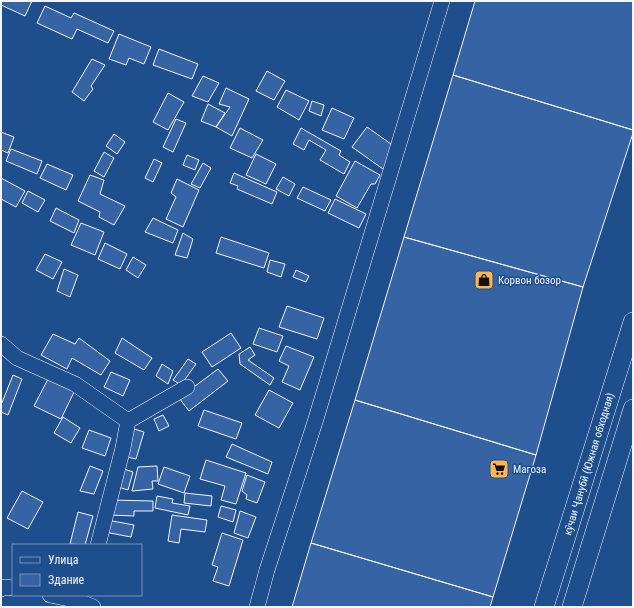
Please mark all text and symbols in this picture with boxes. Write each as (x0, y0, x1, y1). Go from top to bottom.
shop icon: Корвон бозор (473, 269, 495, 291)
place label: Корвон бозор (498, 274, 561, 287)
street label: кӯчаи Ҷанубӣ (Южная обходная) (561, 391, 617, 537)
supermarket icon: Магоза (488, 458, 510, 480)
place label: Магоза (513, 463, 546, 476)
legend (12, 544, 142, 596)
text: Улица (48, 553, 79, 567)
text: Здание (48, 573, 85, 587)

